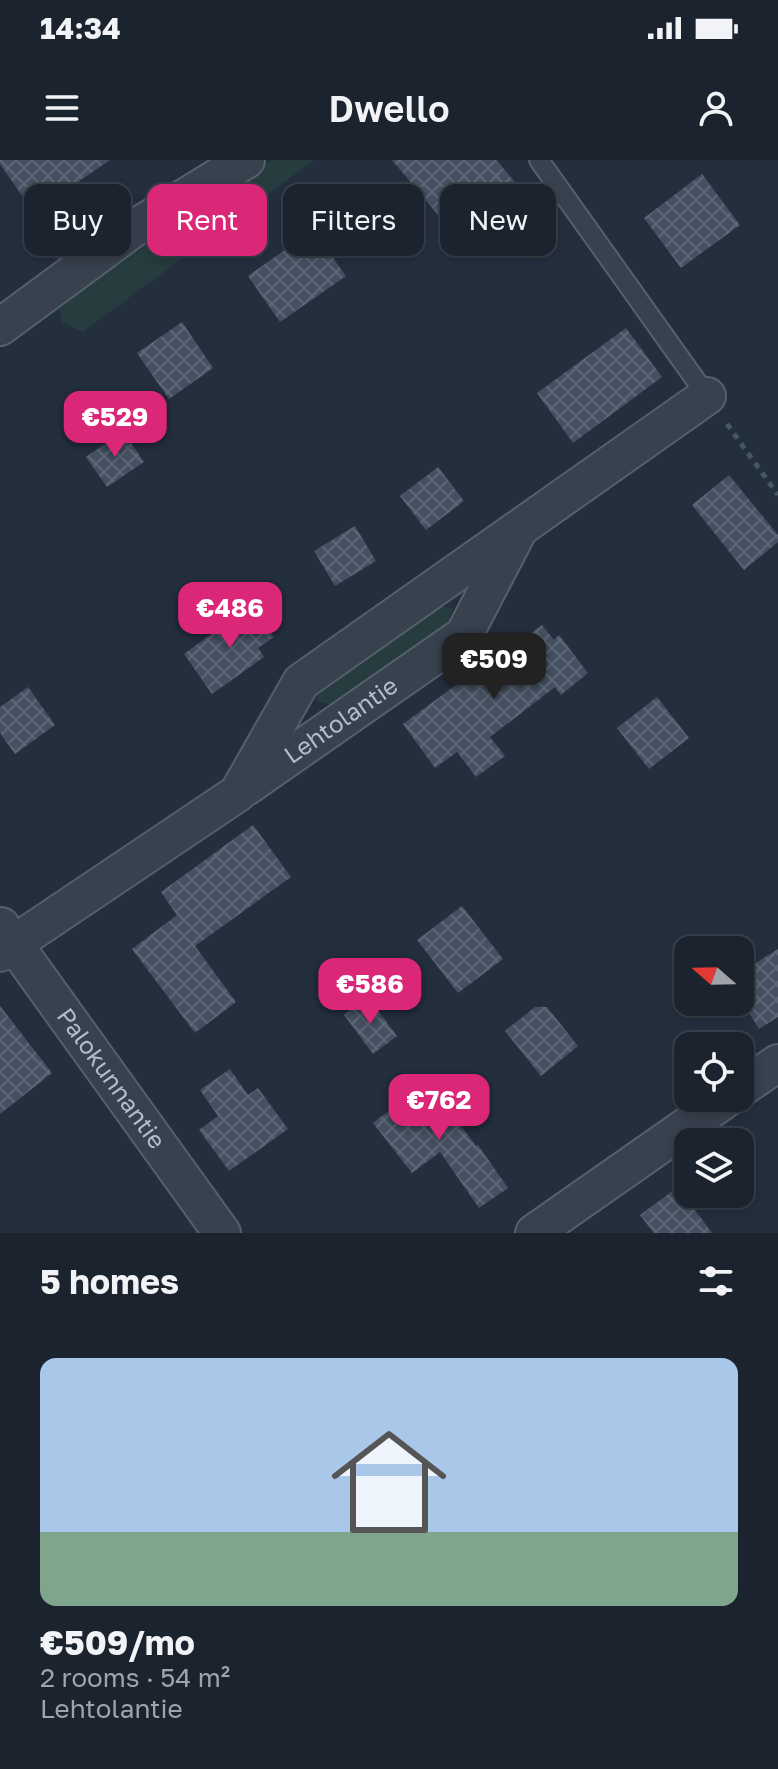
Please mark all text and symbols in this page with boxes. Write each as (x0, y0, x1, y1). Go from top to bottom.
text: 14:34 (40, 10, 121, 46)
icon: menu (40, 86, 84, 130)
icon: person (694, 86, 738, 130)
text: Dwello (329, 87, 449, 130)
chip: Buy (24, 184, 131, 256)
chip: Rent (147, 184, 267, 256)
chip: Filters (283, 184, 424, 256)
chip: New (440, 184, 556, 256)
pin: €529 (68, 391, 162, 459)
text: €529 (82, 401, 148, 432)
pin: €486 (183, 582, 277, 650)
text: €486 (196, 592, 264, 623)
pin: €509 (447, 633, 541, 701)
text: €509 (460, 643, 528, 674)
street label: Lehtolantie (278, 670, 403, 769)
north arrow (674, 936, 754, 1016)
map controls (674, 936, 754, 1208)
pin: €586 (323, 958, 417, 1026)
text: €586 (336, 968, 404, 999)
street label: Palokunnantie (52, 1002, 172, 1154)
button: locate (674, 1032, 754, 1112)
pin: €762 (392, 1074, 486, 1142)
text: €762 (407, 1084, 471, 1115)
button: layers (674, 1128, 754, 1208)
icon: filters (694, 1259, 738, 1303)
text: 5 homes (40, 1261, 179, 1301)
icon: home (317, 1410, 461, 1554)
text: €509/mo (40, 1622, 195, 1662)
text: 2 rooms · 54 m² (40, 1662, 230, 1693)
text: Lehtolantie (40, 1693, 183, 1724)

